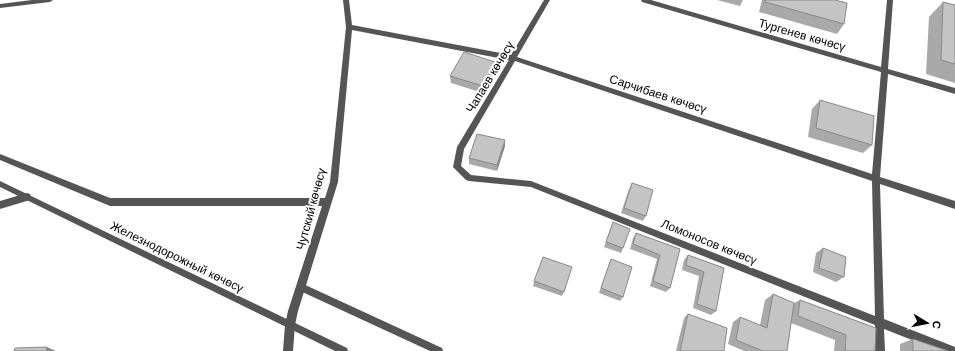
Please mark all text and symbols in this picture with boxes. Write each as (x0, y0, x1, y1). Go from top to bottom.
street label: Тургенев көчөсү (757, 16, 847, 54)
street label: Чапаев көчөсү (463, 39, 517, 115)
street label: Сарчибаев көчөсү (608, 72, 708, 116)
street label: Чутский көчөсү (293, 167, 329, 251)
street label: Ломоносов көчөсү (659, 216, 759, 268)
street label: Железнодорожный көчөсү (108, 219, 246, 295)
north arrow (907, 303, 947, 343)
text: С (930, 320, 943, 330)

